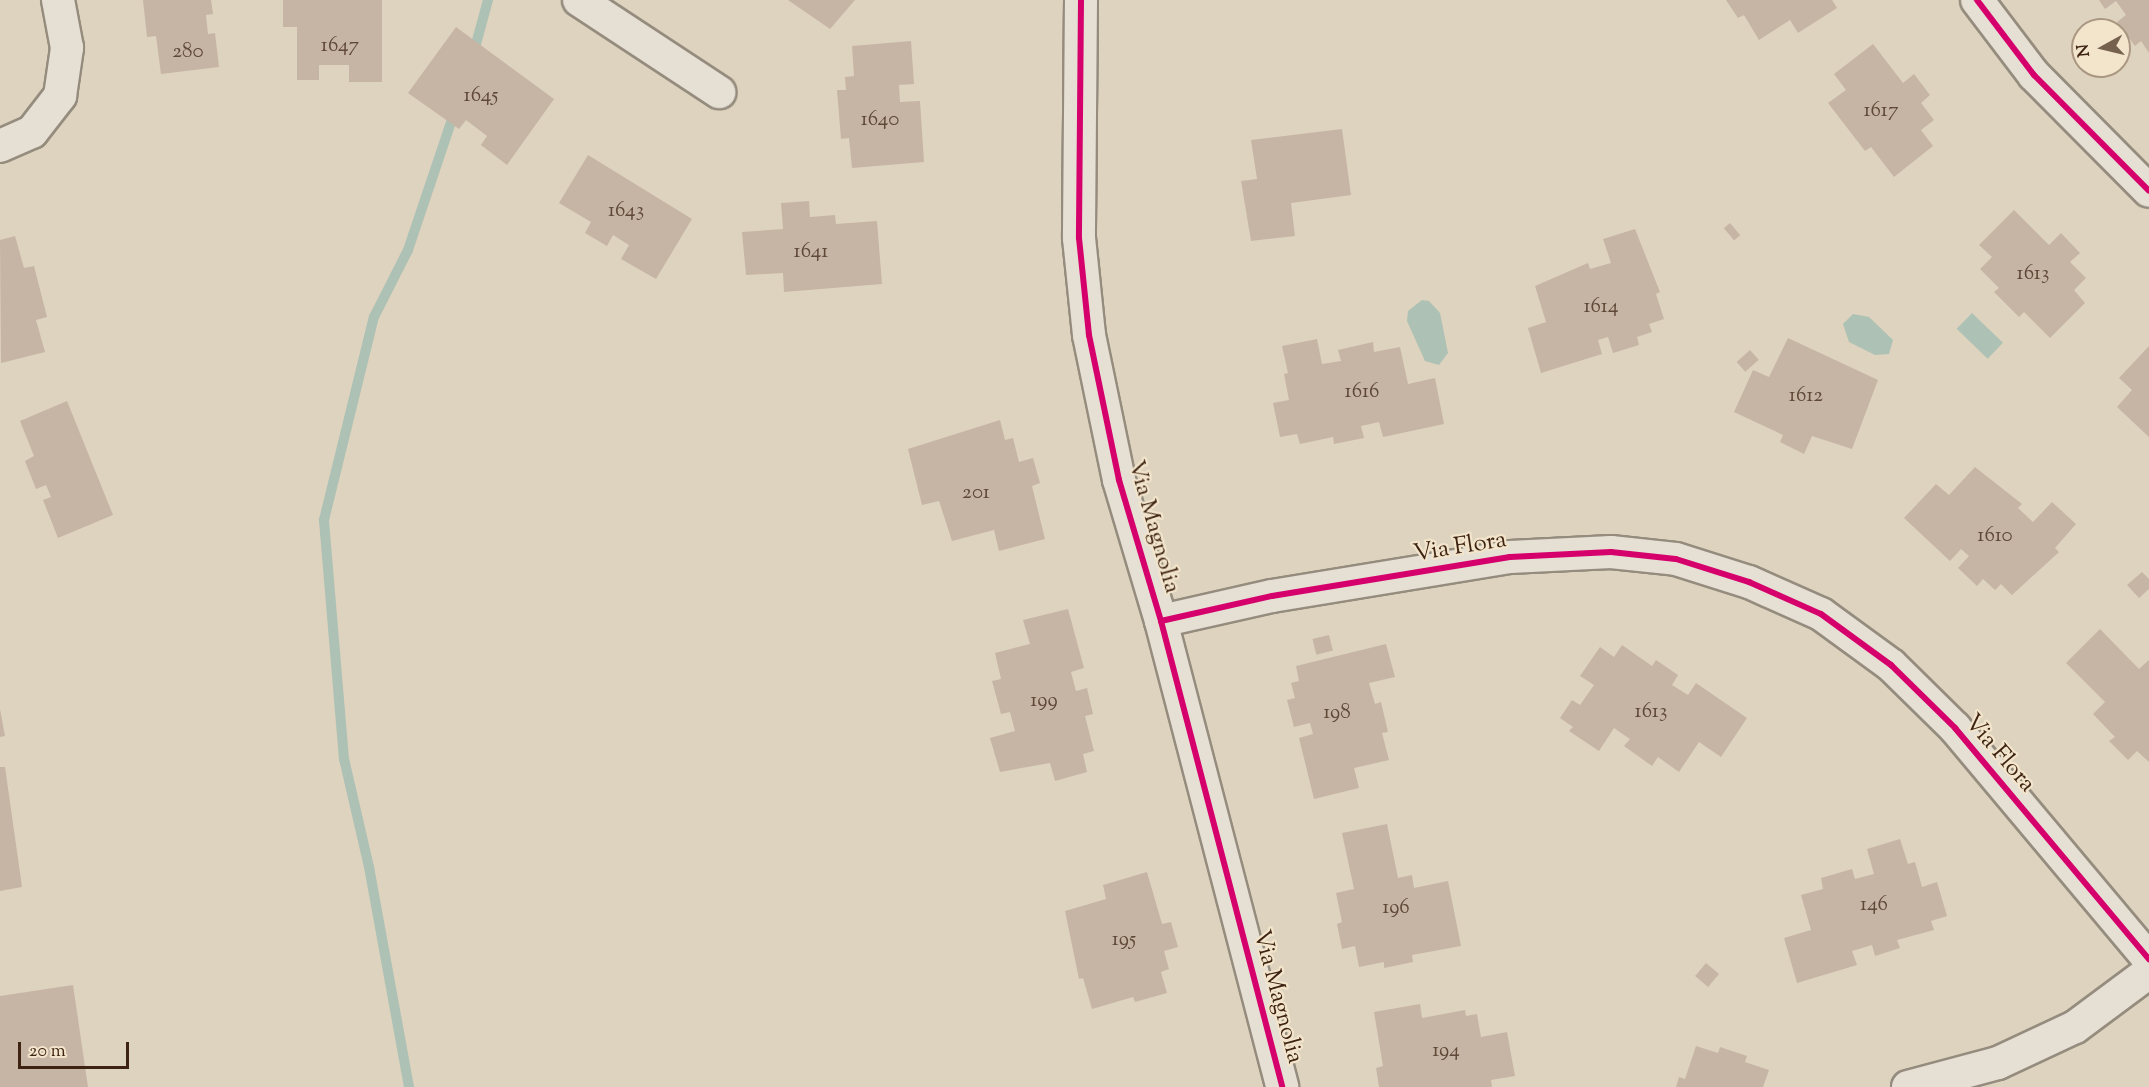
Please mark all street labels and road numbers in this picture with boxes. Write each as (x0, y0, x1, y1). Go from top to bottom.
street label: Via Magnolia (1120, 457, 1186, 597)
street label: Via Flora (1411, 526, 1509, 570)
street label: Via Flora (1957, 709, 2041, 799)
street label: Via Magnolia (1245, 927, 1309, 1067)

